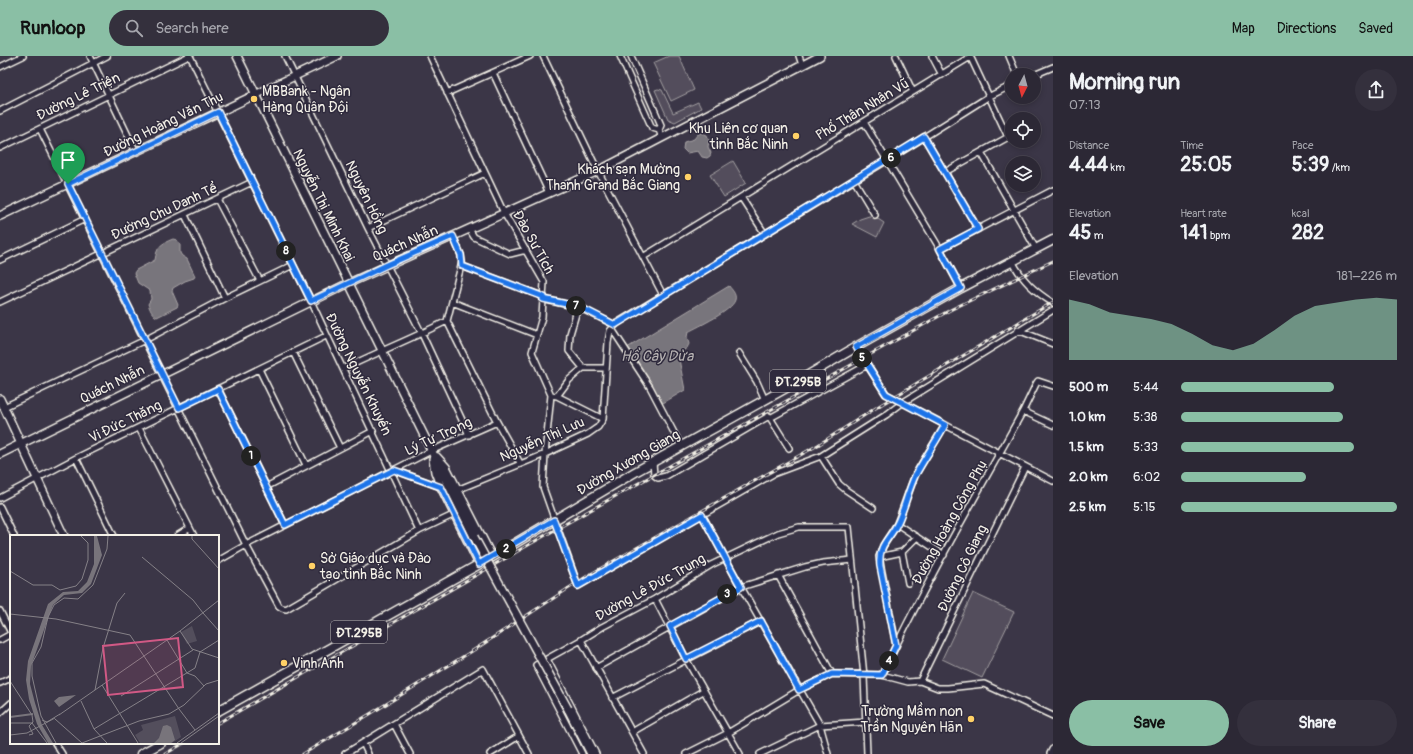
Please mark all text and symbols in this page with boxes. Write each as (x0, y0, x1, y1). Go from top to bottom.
search box (109, 10, 389, 46)
text: Runloop (20, 16, 85, 40)
icon: search (123, 17, 145, 39)
text: Search here (155, 19, 229, 38)
text: Map (1232, 20, 1255, 37)
text: Directions (1277, 20, 1336, 37)
text: Saved (1358, 20, 1393, 37)
north arrow (1005, 68, 1041, 104)
map controls (1005, 68, 1041, 192)
text: Morning run (1069, 68, 1180, 96)
street label: Đường Lê Triện (34, 69, 123, 124)
button: share (1355, 69, 1397, 111)
street label: Phố Thân Nhân Vũ (812, 74, 912, 144)
place label: MBBank - Ngân Hàng Quân Đội (262, 83, 351, 116)
street label: Đường Hoàng Văn Thụ (100, 88, 226, 161)
marker: MBBank - Ngân Hàng Quân Đội (249, 94, 259, 104)
text: 07:13 (1069, 97, 1101, 113)
button: locate (1005, 112, 1041, 148)
place label: Khu Liên cơ quan tỉnh Bắc Ninh (689, 120, 788, 153)
marker: Khu Liên cơ quan tỉnh Bắc Ninh (791, 131, 801, 141)
text: Distance (1069, 139, 1109, 152)
text: Time (1180, 139, 1203, 152)
text: Pace (1292, 139, 1313, 152)
pin (51, 143, 85, 184)
street label: Nguyễn Thị Minh Khai (289, 146, 359, 264)
pin: 6 (881, 148, 901, 168)
icon: arrive (57, 149, 79, 171)
text: 6 (888, 151, 894, 164)
text: 4.44 (1069, 152, 1108, 177)
text: 25:05 (1180, 152, 1232, 177)
text: 5:39 (1292, 152, 1329, 177)
button: layers (1005, 156, 1041, 192)
street label: Nguyên Hồng (341, 157, 393, 237)
place label: Khách sạn Mường Thanh Grand Bắc Giang (546, 161, 680, 194)
text: km (1108, 161, 1125, 174)
text: /km (1329, 161, 1350, 174)
marker: Khách sạn Mường Thanh Grand Bắc Giang (683, 172, 693, 182)
street label: Đường Chu Danh Tể (108, 179, 220, 244)
street label: Đào Sư Tích (509, 207, 558, 277)
text: Elevation (1069, 207, 1111, 220)
text: Heart rate (1180, 207, 1227, 220)
text: kcal (1292, 207, 1310, 220)
street label: Quách Nhẫn (369, 220, 441, 265)
text: 45 (1069, 220, 1091, 245)
text: 141 (1180, 220, 1208, 245)
text: 282 (1292, 220, 1324, 245)
text: m (1091, 229, 1104, 242)
text: bpm (1208, 229, 1230, 242)
pin: 8 (276, 241, 296, 261)
text: 8 (283, 244, 289, 257)
text: Elevation (1069, 268, 1119, 284)
text: 181–226 m (1336, 268, 1397, 284)
pin: 7 (566, 296, 586, 316)
text: 7 (573, 299, 579, 312)
street label: Đường Nguyễn Khuyến (322, 310, 396, 438)
water label: Hồ Cây Dừa (621, 347, 694, 366)
pin: 5 (852, 348, 872, 368)
text: 5 (859, 351, 865, 364)
street label: Quách Nhẫn (76, 360, 147, 407)
road number: ĐT.295B (770, 370, 826, 392)
text: 500 m (1069, 379, 1108, 395)
text: 5:44 (1133, 379, 1159, 395)
street label: Vi Đức Thăng (86, 397, 164, 446)
text: 1.0 km (1069, 409, 1106, 425)
text: 5:38 (1133, 409, 1157, 425)
street label: Nguyễn Thị Lưu (497, 412, 587, 466)
street label: Lý Tự Trọng (402, 414, 474, 459)
street label: Đường Xương Giang (574, 426, 683, 499)
text: 1.5 km (1069, 439, 1104, 455)
text: 5:33 (1133, 439, 1158, 455)
pin: 1 (241, 446, 261, 466)
text: 1 (249, 449, 253, 462)
street label: Đường Hoàng Công Phụ (908, 457, 991, 587)
text: 2.0 km (1069, 469, 1108, 485)
text: 6:02 (1133, 469, 1160, 485)
text: 2.5 km (1069, 499, 1106, 515)
text: 5:15 (1133, 499, 1156, 515)
street label: Đường Cô Giang (934, 522, 991, 615)
inset map (10, 535, 219, 744)
pin: 2 (496, 539, 516, 559)
text: 2 (503, 542, 509, 555)
place label: Sở Giáo dục và Đào tạo tỉnh Bắc Ninh (319, 550, 432, 583)
street label: Đường Lê Đức Trung (592, 550, 708, 625)
marker: Sở Giáo dục và Đào tạo tỉnh Bắc Ninh (307, 561, 317, 571)
pin: 3 (717, 584, 737, 604)
text: 3 (724, 587, 730, 600)
road number: ĐT.295B (331, 621, 387, 643)
pin: 4 (879, 651, 899, 671)
text: 4 (886, 654, 892, 667)
place label: Vinh Anh (292, 655, 344, 672)
marker: Vinh Anh (279, 658, 289, 668)
button: Save (1069, 700, 1229, 746)
button: Share (1237, 700, 1397, 746)
place label: Trường Mầm non Trần Nguyên Hãn (860, 701, 963, 736)
marker: Trường Mầm non Trần Nguyên Hãn (966, 714, 976, 724)

